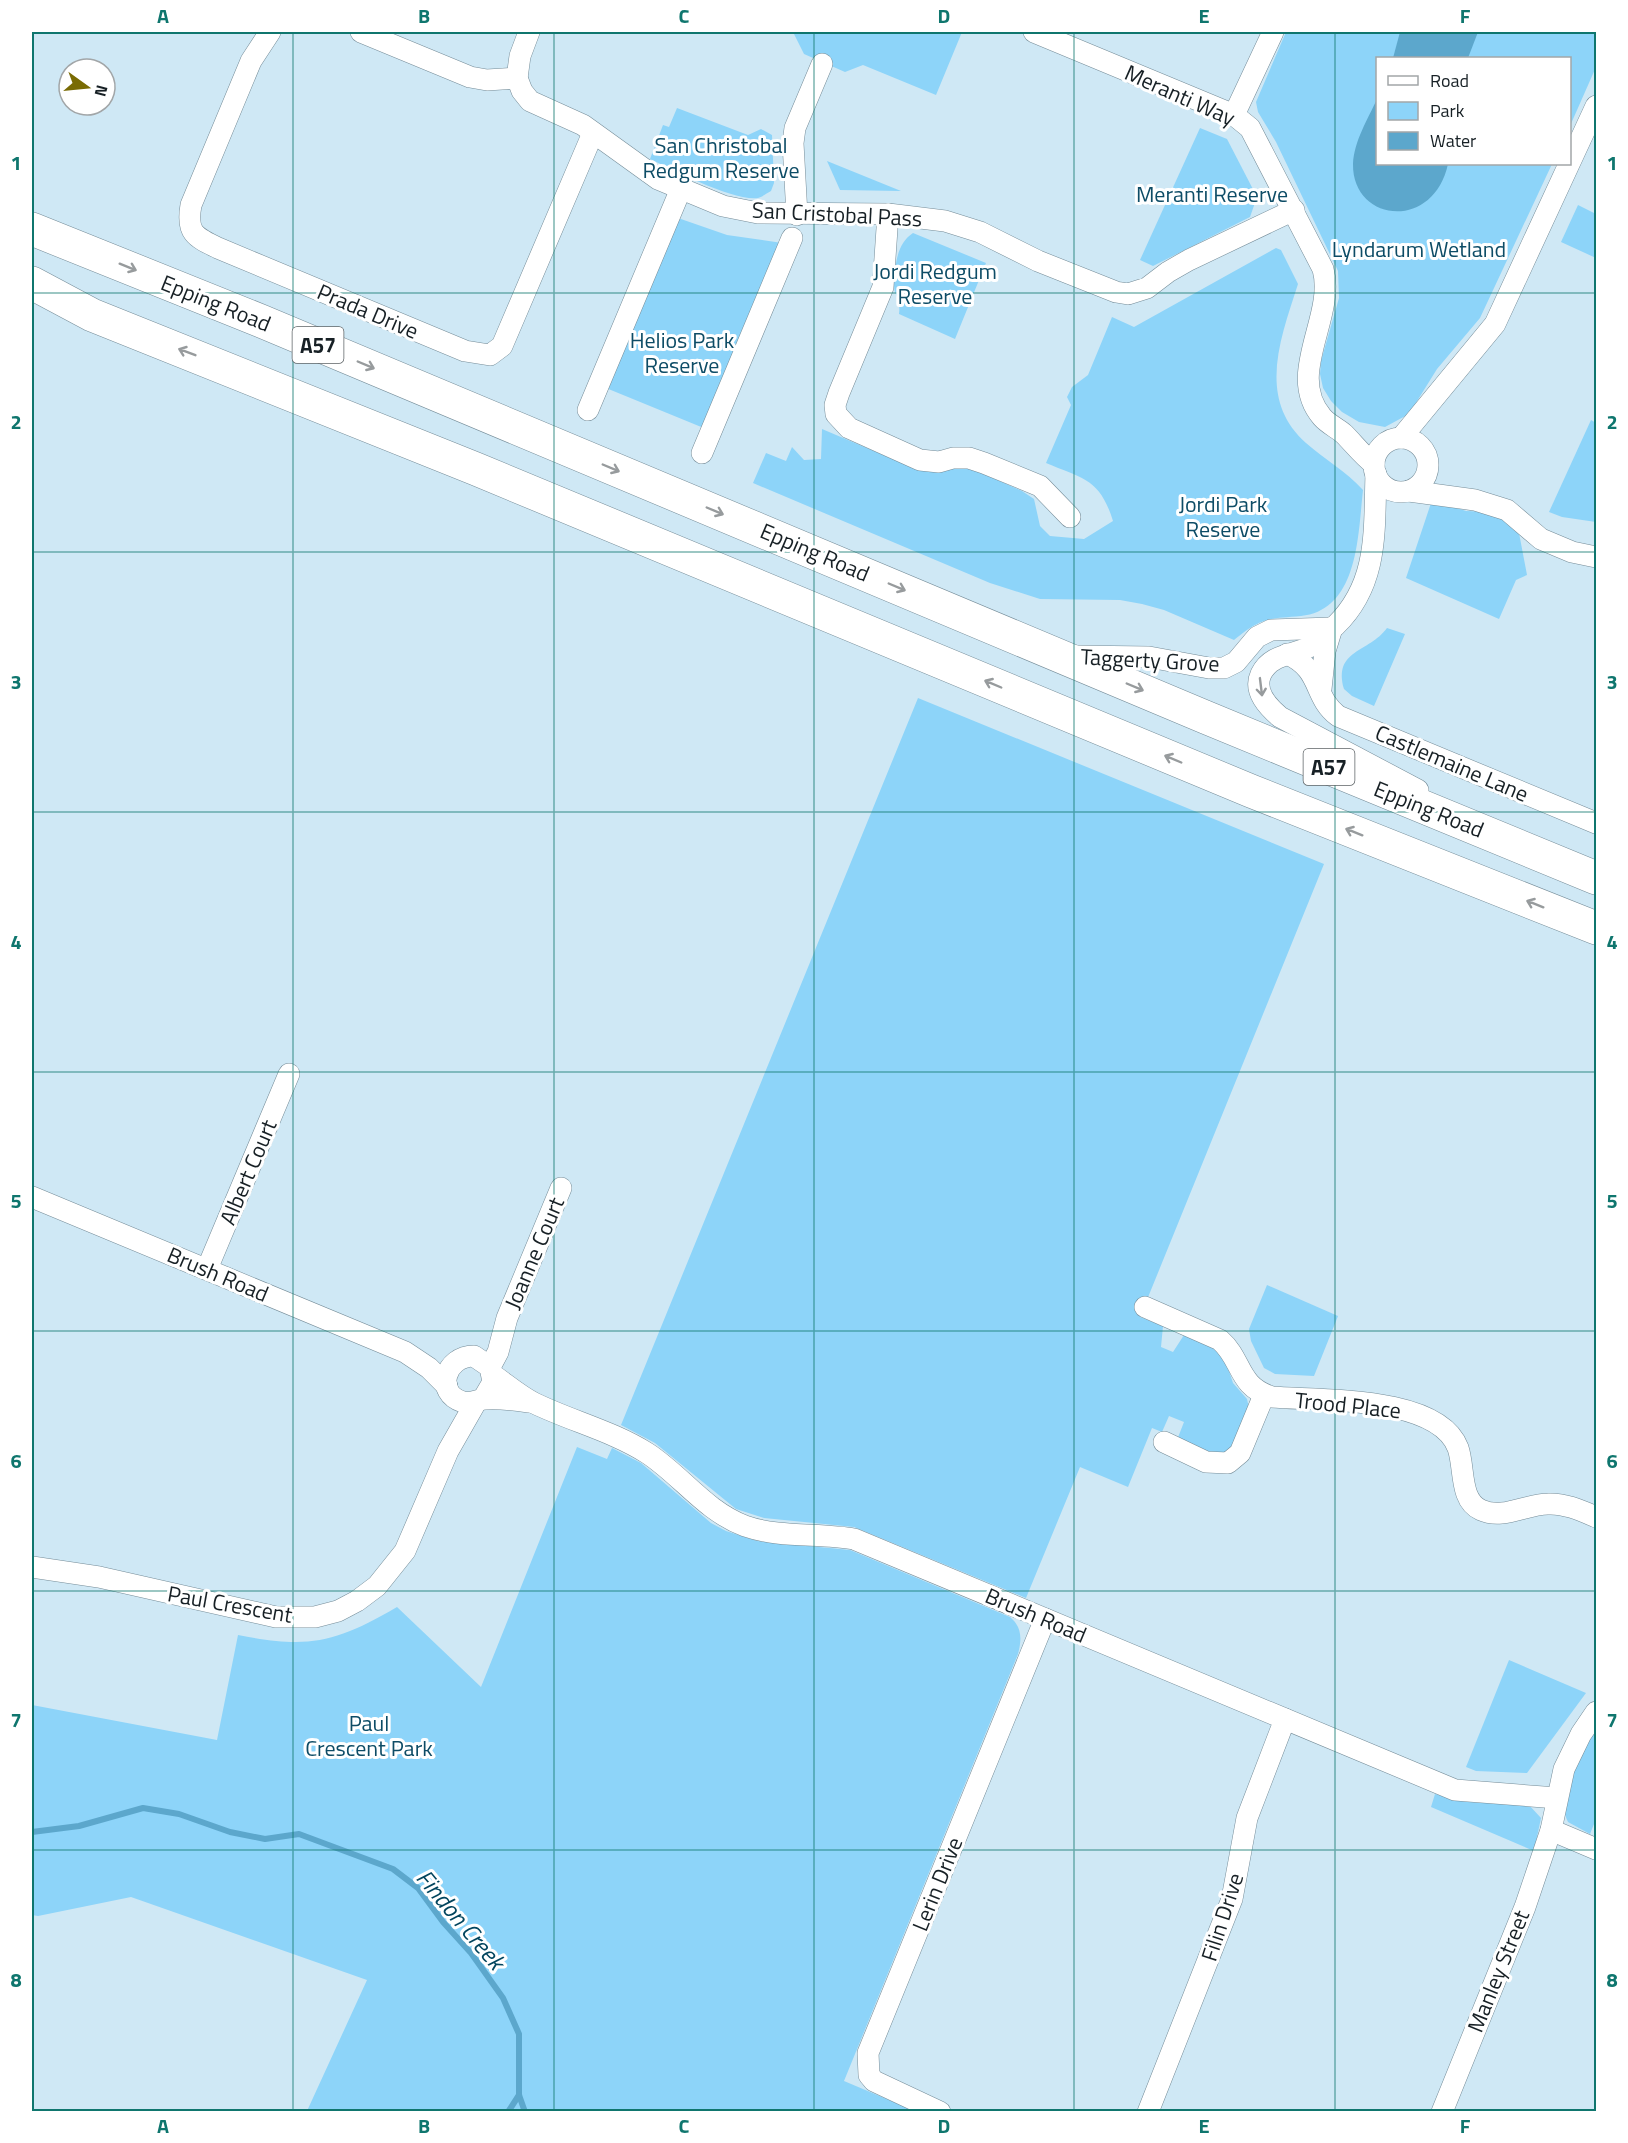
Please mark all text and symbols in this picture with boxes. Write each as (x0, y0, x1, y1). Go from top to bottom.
text: A (157, 0, 169, 31)
text: B (418, 0, 430, 31)
text: C (679, 0, 690, 31)
text: D (938, 0, 950, 31)
text: E (1198, 0, 1210, 31)
text: F (1460, 0, 1471, 31)
street label: Meranti Way (1119, 55, 1241, 135)
north arrow (57, 57, 117, 117)
legend (1376, 57, 1571, 165)
text: Road (1430, 67, 1469, 94)
text: N (88, 82, 115, 99)
text: Park (1430, 97, 1465, 124)
text: Water (1430, 127, 1476, 154)
park label: San Christobal Redgum Reserve (642, 128, 800, 187)
text: 1 (10, 147, 22, 178)
text: 1 (1606, 147, 1618, 178)
park label: Meranti Reserve (1136, 177, 1288, 211)
street label: San Cristobal Pass (751, 193, 923, 235)
park label: Lyndarum Wetland (1332, 232, 1506, 266)
park label: Jordi Redgum Reserve (873, 254, 997, 313)
one-way arrow (118, 262, 136, 273)
street label: Epping Road (156, 266, 276, 340)
street label: Prada Drive (312, 274, 424, 348)
park label: Helios Park Reserve (630, 323, 735, 382)
road number: A57 (292, 327, 344, 363)
one-way arrow (178, 346, 196, 357)
one-way arrow (357, 360, 375, 371)
text: 2 (10, 406, 22, 437)
text: 2 (1606, 406, 1618, 437)
one-way arrow (602, 463, 620, 474)
park label: Jordi Park Reserve (1179, 487, 1268, 546)
one-way arrow (705, 506, 724, 517)
street label: Epping Road (755, 514, 875, 590)
one-way arrow (887, 582, 906, 593)
street label: Taggerty Grove (1080, 639, 1220, 681)
text: 3 (10, 666, 22, 697)
text: 3 (1606, 666, 1618, 697)
one-way arrow (1256, 676, 1267, 696)
one-way arrow (985, 678, 1003, 689)
one-way arrow (1126, 682, 1144, 693)
street label: Castlemaine Lane (1370, 715, 1534, 811)
road number: A57 (1304, 749, 1354, 785)
one-way arrow (1165, 753, 1183, 764)
street label: Epping Road (1369, 772, 1489, 846)
one-way arrow (1345, 826, 1364, 837)
one-way arrow (1527, 898, 1545, 909)
text: 4 (10, 926, 22, 957)
text: 4 (1606, 926, 1618, 957)
street label: Albert Court (211, 1114, 286, 1230)
text: 5 (10, 1185, 22, 1216)
text: 5 (1606, 1185, 1618, 1216)
street label: Joanne Court (495, 1191, 573, 1314)
street label: Brush Road (162, 1237, 274, 1311)
street label: Trood Place (1293, 1383, 1403, 1427)
text: 6 (10, 1445, 22, 1476)
text: 6 (1606, 1445, 1618, 1476)
street label: Paul Crescent (165, 1576, 295, 1632)
street label: Brush Road (980, 1578, 1092, 1652)
text: 7 (10, 1704, 22, 1735)
text: 7 (1606, 1704, 1618, 1735)
park label: Paul Crescent Park (305, 1706, 433, 1765)
street label: Lerin Drive (903, 1832, 971, 1936)
water label: Findon Creek (408, 1861, 516, 1980)
street label: Filin Drive (1192, 1868, 1252, 1966)
street label: Manley Street (1458, 1904, 1538, 2037)
text: 8 (10, 1964, 22, 1995)
text: 8 (1606, 1964, 1618, 1995)
text: A (157, 2110, 169, 2141)
text: B (418, 2110, 430, 2141)
text: C (679, 2110, 690, 2141)
text: D (938, 2110, 950, 2141)
text: E (1198, 2110, 1210, 2141)
text: F (1460, 2110, 1471, 2141)

